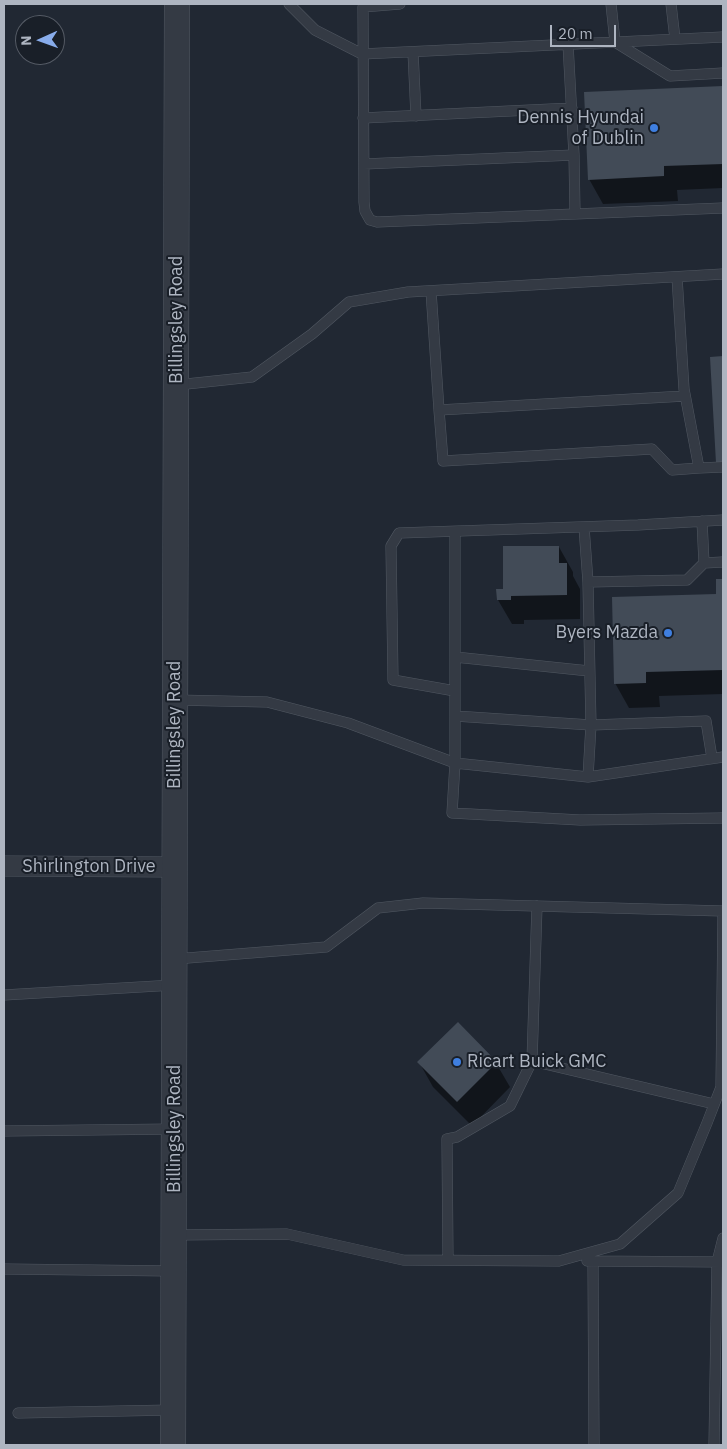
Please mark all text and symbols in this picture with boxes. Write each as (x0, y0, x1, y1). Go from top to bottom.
north arrow (15, 15, 65, 65)
scale bar (552, 15, 618, 47)
text: 20 m (558, 24, 593, 43)
text: N (17, 35, 35, 46)
place label: Dennis Hyundai of Dublin (517, 107, 644, 150)
marker: Dennis Hyundai of Dublin (648, 122, 660, 134)
street label: Billingsley Road (166, 256, 188, 384)
place label: Byers Mazda (556, 622, 658, 644)
marker: Byers Mazda (662, 627, 674, 639)
street label: Billingsley Road (164, 661, 186, 789)
street label: Shirlington Drive (22, 856, 156, 878)
place label: Ricart Buick GMC (467, 1051, 606, 1073)
marker: Ricart Buick GMC (451, 1056, 463, 1068)
street label: Billingsley Road (164, 1065, 186, 1193)

